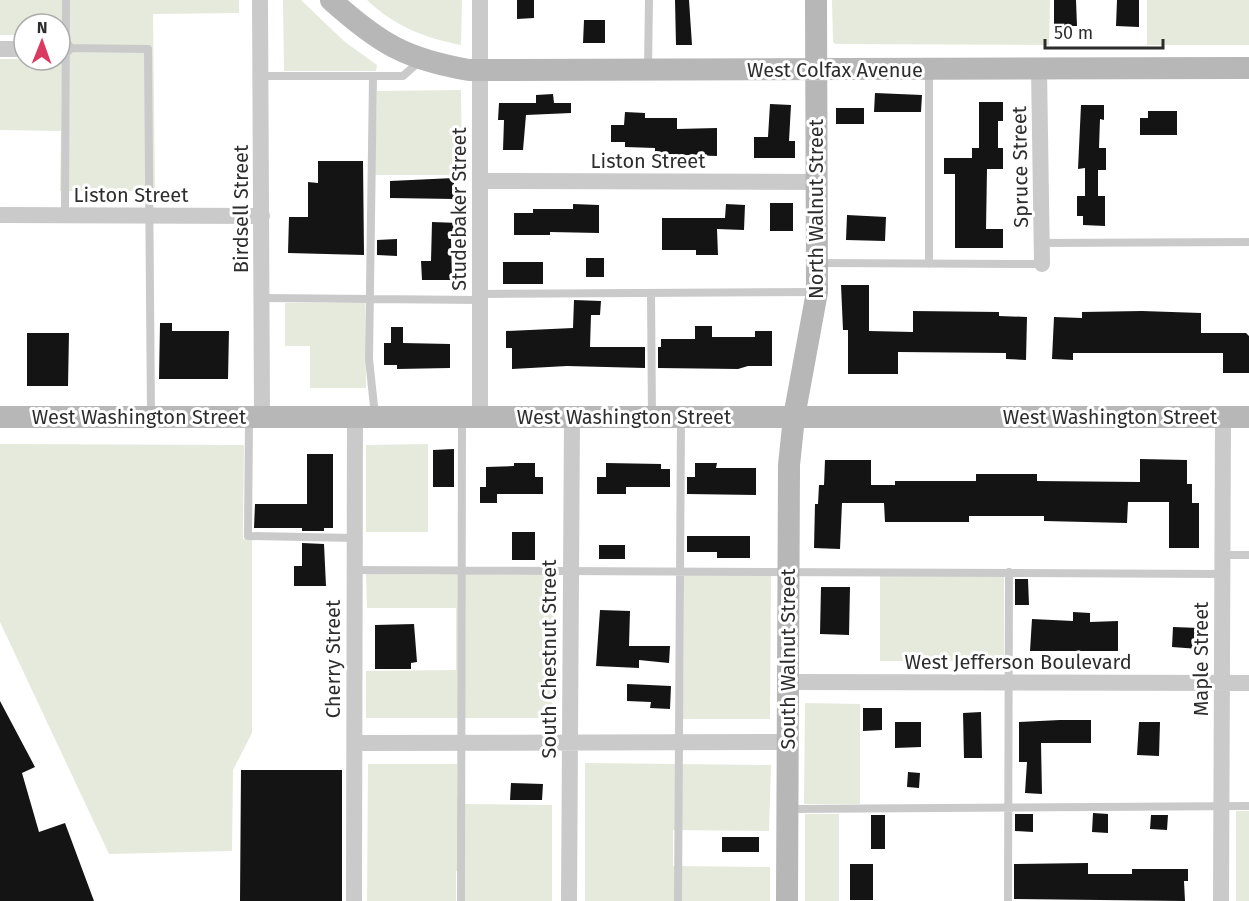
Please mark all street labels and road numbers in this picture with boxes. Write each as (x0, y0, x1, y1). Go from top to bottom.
street label: West Colfax Avenue (747, 58, 923, 82)
street label: Spruce Street (1007, 105, 1033, 228)
street label: North Walnut Street (804, 118, 828, 299)
street label: Studebaker Street (447, 127, 471, 291)
street label: Birdsell Street (229, 144, 253, 273)
street label: Liston Street (591, 149, 706, 173)
street label: Liston Street (74, 183, 189, 207)
street label: West Washington Street (32, 405, 247, 429)
street label: West Washington Street (517, 405, 732, 429)
street label: West Washington Street (1003, 405, 1218, 429)
street label: South Chestnut Street (537, 559, 561, 758)
street label: South Walnut Street (776, 568, 800, 750)
street label: Cherry Street (321, 599, 345, 718)
street label: Maple Street (1189, 601, 1213, 716)
street label: West Jefferson Boulevard (904, 650, 1132, 674)

